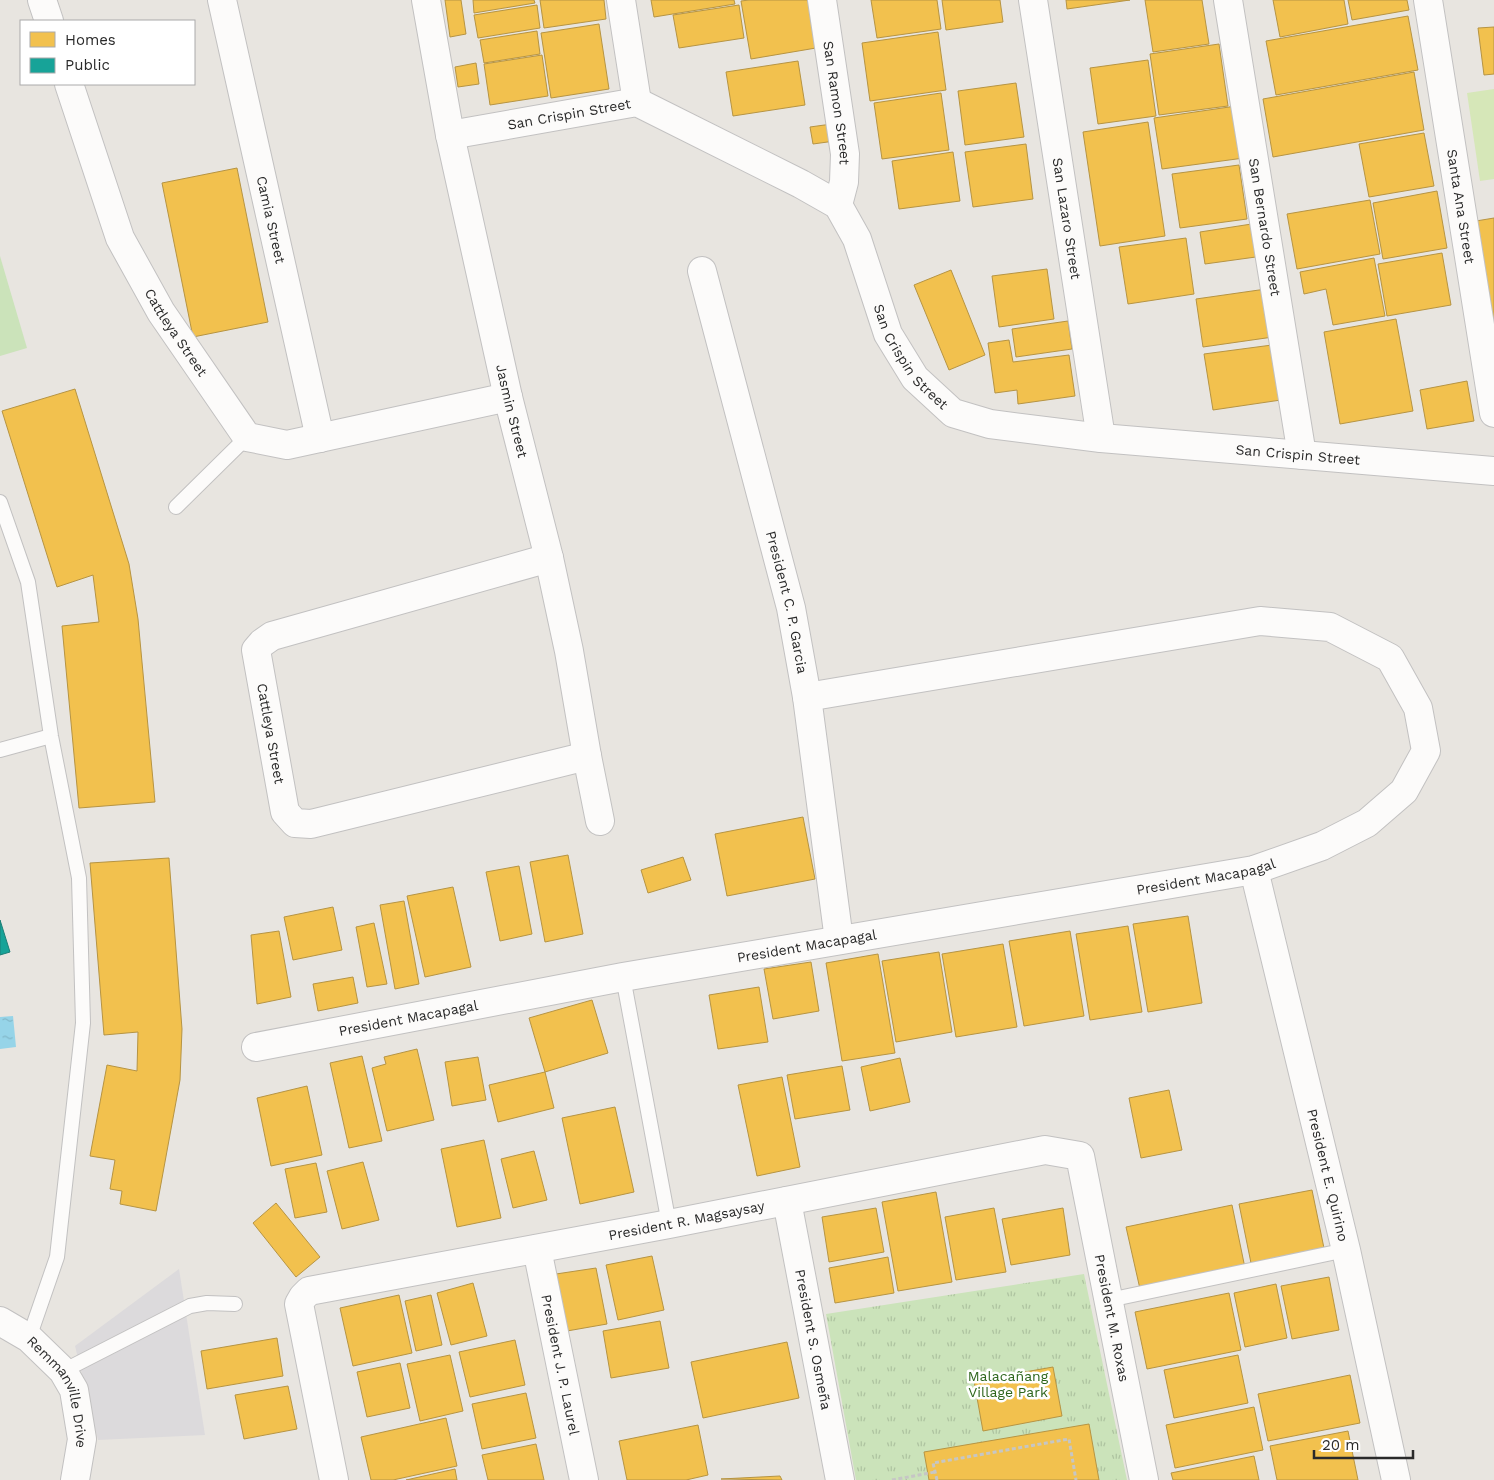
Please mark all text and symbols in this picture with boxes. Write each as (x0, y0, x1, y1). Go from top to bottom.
legend (20, 20, 195, 85)
text: Homes (65, 31, 116, 49)
street label: San Ramon Street (820, 40, 853, 165)
text: Public (65, 56, 110, 74)
street label: San Crispin Street (506, 95, 632, 133)
street label: Santa Ana Street (1444, 148, 1478, 265)
street label: San Lazaro Street (1050, 156, 1084, 280)
street label: San Bernardo Street (1246, 157, 1284, 297)
street label: Camia Street (254, 174, 289, 265)
street label: Cattleya Street (142, 286, 211, 379)
street label: San Crispin Street (871, 302, 951, 413)
street label: Jasmin Street (493, 363, 531, 460)
street label: San Crispin Street (1235, 441, 1361, 468)
street label: President C. P. Garcia (763, 529, 811, 675)
street label: Cattleya Street (254, 682, 288, 785)
street label: President Macapagal (1135, 855, 1278, 898)
street label: President Macapagal (736, 926, 878, 966)
street label: President Macapagal (337, 997, 480, 1039)
street label: President E. Quirino (1304, 1107, 1352, 1243)
street label: President R. Magsaysay (607, 1197, 767, 1243)
street label: President M. Roxas (1092, 1253, 1132, 1383)
street label: President S. Osmeña (792, 1268, 835, 1411)
street label: President J. P. Laurel (538, 1293, 583, 1437)
street label: Remmanville Drive (24, 1333, 90, 1449)
park label: Malacañang Village Park (968, 1368, 1049, 1400)
scale bar (1314, 1428, 1413, 1460)
text: 20 m (1322, 1436, 1360, 1454)

